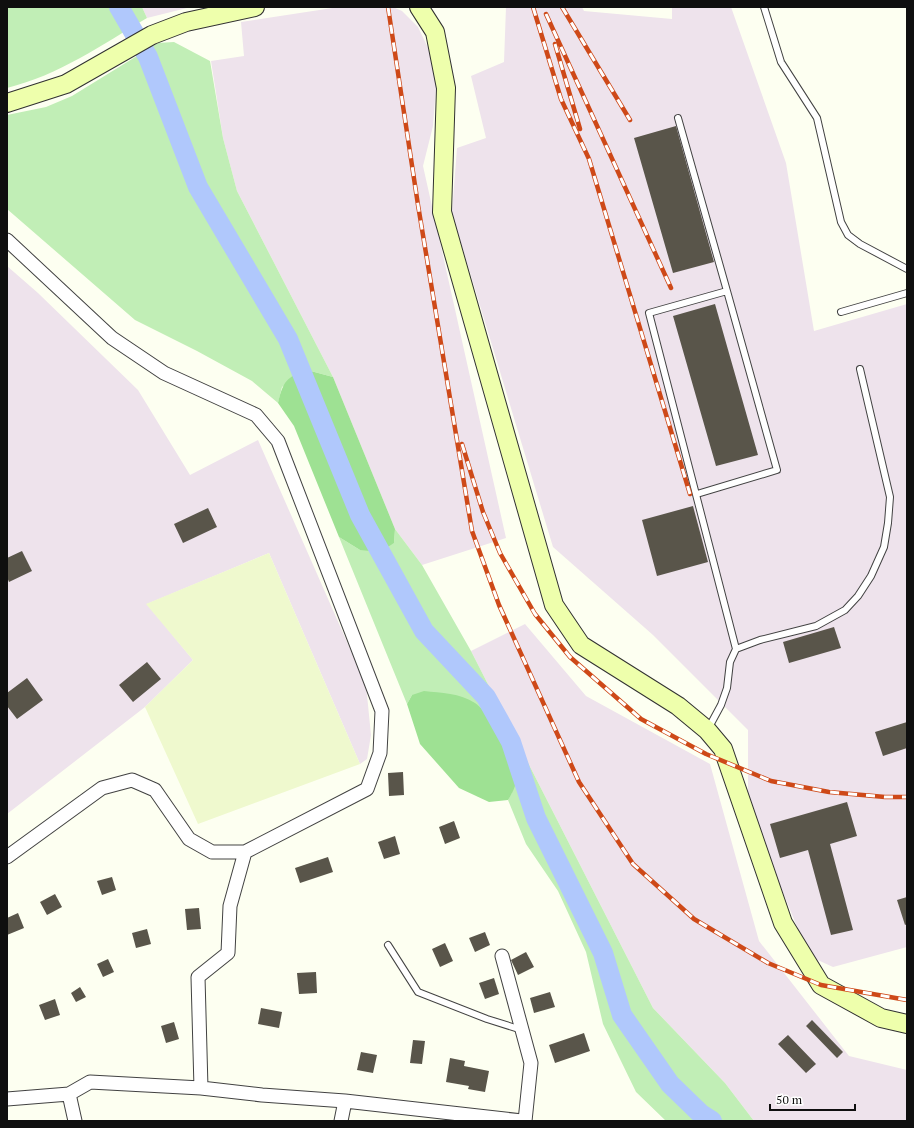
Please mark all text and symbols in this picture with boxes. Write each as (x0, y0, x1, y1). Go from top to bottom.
scale bar (770, 1086, 855, 1112)
text: 50 m (776, 1092, 803, 1107)

